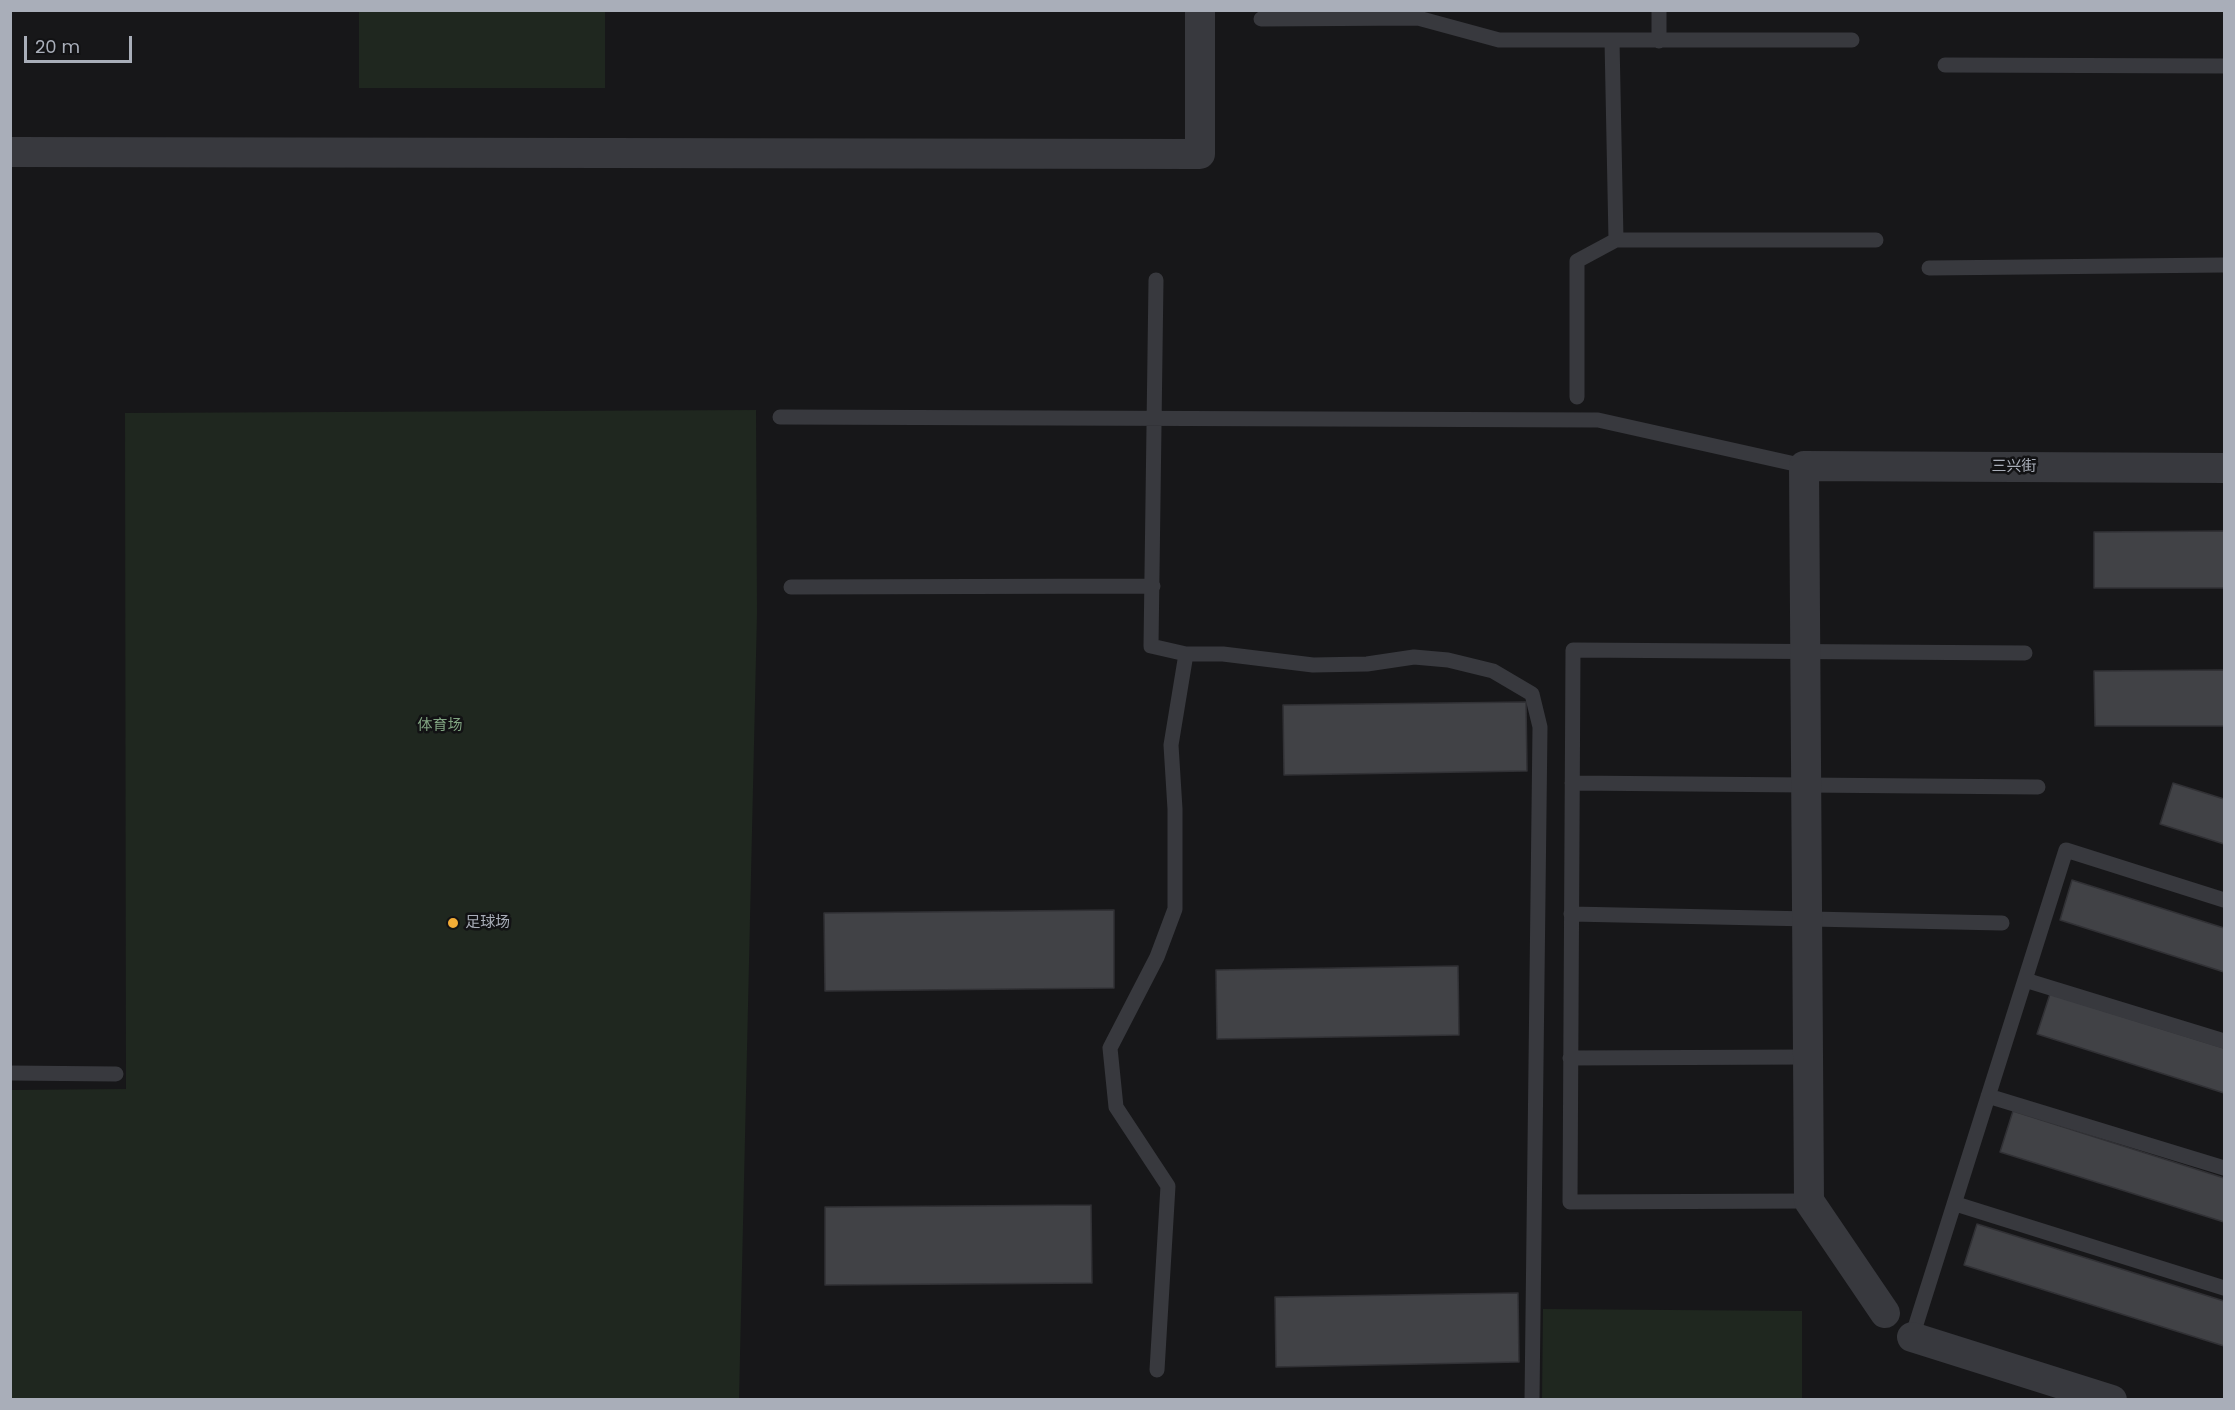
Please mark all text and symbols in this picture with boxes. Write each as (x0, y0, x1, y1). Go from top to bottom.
scale bar (27, 24, 135, 62)
text: 20 m (35, 34, 80, 59)
street label: 三兴街 (1992, 458, 2036, 476)
park label: 体育场 (418, 717, 462, 735)
place label: 足球场 (465, 914, 510, 932)
marker: 足球场 (446, 916, 460, 930)

